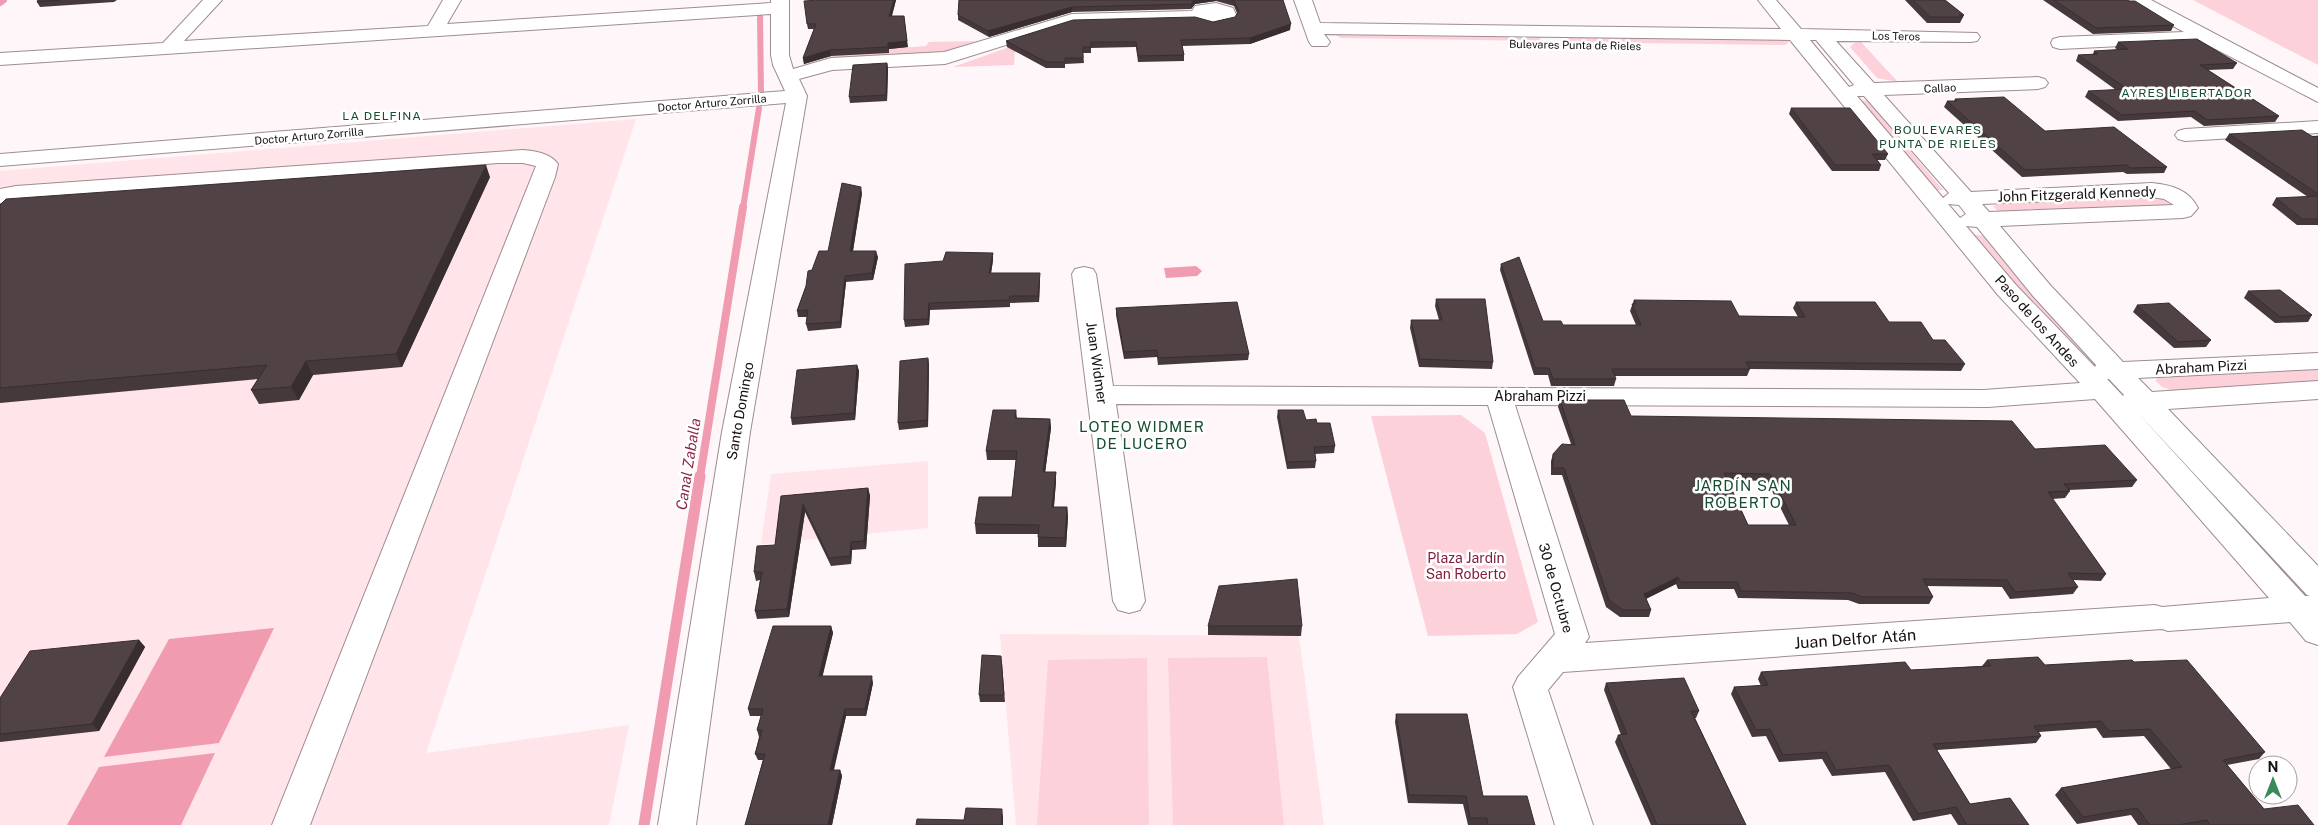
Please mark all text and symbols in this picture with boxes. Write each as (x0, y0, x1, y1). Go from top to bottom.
street label: Los Teros (1872, 30, 1921, 42)
street label: Bulevares Punta de Rieles (1509, 38, 1642, 52)
street label: Callao (1924, 81, 1956, 95)
district label: AYRES LIBERTADOR (2121, 86, 2253, 100)
street label: Doctor Arturo Zorrilla (657, 92, 767, 114)
district label: LA DELFINA (342, 109, 422, 123)
district label: BOULEVARES PUNTA DE RIELES (1879, 123, 1997, 151)
street label: Doctor Arturo Zorrilla (254, 125, 364, 147)
street label: John Fitzgerald Kennedy (1997, 183, 2157, 205)
street label: Paso de los Andes (1992, 272, 2082, 370)
street label: Juan Widmer (1083, 321, 1111, 405)
street label: Abraham Pizzi (2155, 357, 2247, 377)
street label: Santo Domingo (724, 361, 756, 461)
street label: Abraham Pizzi (1494, 388, 1586, 404)
water label: Canal Zaballa (672, 417, 704, 511)
district label: LOTEO WIDMER DE LUCERO (1079, 418, 1205, 452)
district label: JARDÍN SAN ROBERTO (1694, 477, 1792, 511)
street label: 30 de Octubre (1536, 541, 1576, 635)
park label: Plaza Jardín San Roberto (1426, 550, 1506, 582)
street label: Juan Delfor Atán (1793, 625, 1917, 653)
north arrow (2248, 755, 2298, 805)
text: N (2268, 759, 2278, 775)

